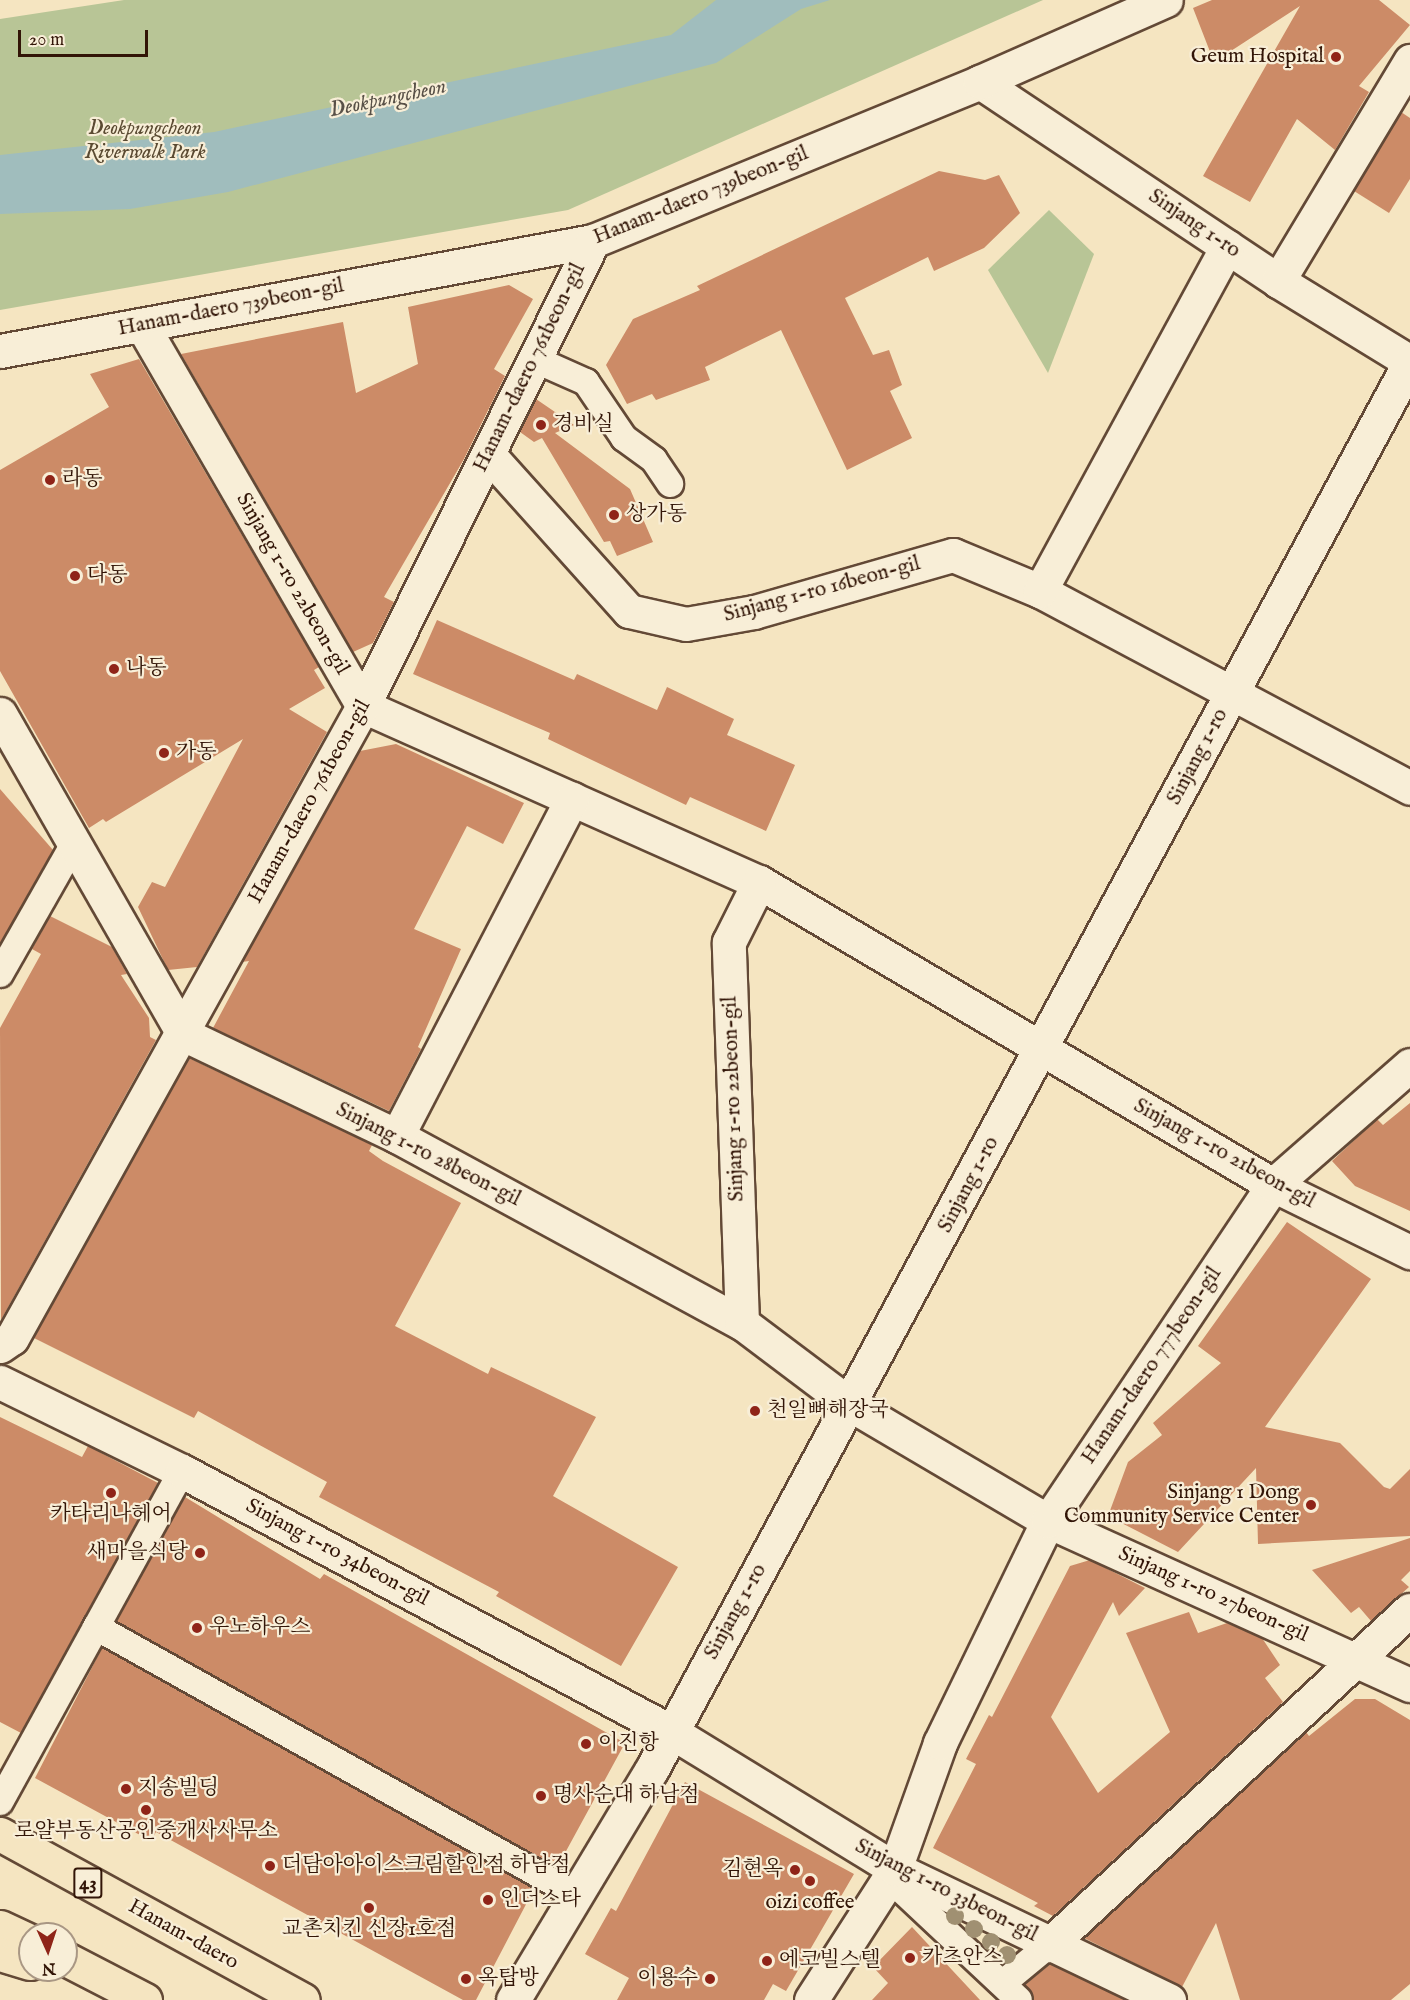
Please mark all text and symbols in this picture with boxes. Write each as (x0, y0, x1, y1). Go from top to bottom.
scale bar (21, 18, 152, 56)
text: 20 m (29, 29, 64, 52)
place label: Geum Hospital (1191, 44, 1324, 70)
marker: Geum Hospital (1329, 50, 1343, 64)
water label: Deokpungcheon (327, 74, 449, 124)
park label: Deokpungcheon Riverwalk Park (84, 116, 206, 166)
street label: Hanam-daero 739beon-gil (590, 141, 812, 251)
street label: Sinjang 1-ro (1143, 184, 1245, 264)
street label: Hanam-daero 761beon-gil (468, 260, 592, 476)
street label: Hanam-daero 739beon-gil (116, 274, 346, 342)
place label: 경비실 (553, 412, 614, 438)
marker: 경비실 (534, 418, 548, 432)
place label: 라동 (62, 467, 103, 493)
marker: 라동 (43, 473, 57, 487)
street label: Sinjang 1-ro 22beon-gil (230, 489, 354, 679)
place label: 상가동 (626, 502, 687, 528)
marker: 상가동 (607, 508, 621, 522)
street label: Sinjang 1-ro 16beon-gil (721, 552, 923, 628)
place label: 다동 (87, 563, 128, 589)
marker: 다동 (68, 569, 82, 583)
place label: 나동 (126, 656, 167, 682)
marker: 나동 (107, 662, 121, 676)
street label: Hanam-daero 761beon-gil (243, 696, 377, 908)
street label: Sinjang 1-ro (1162, 705, 1234, 809)
place label: 가동 (176, 740, 217, 766)
marker: 가동 (157, 746, 171, 760)
street label: Sinjang 1-ro 22beon-gil (718, 996, 750, 1202)
street label: Sinjang 1-ro 21beon-gil (1129, 1094, 1319, 1214)
street label: Sinjang 1-ro 28beon-gil (331, 1098, 525, 1212)
street label: Sinjang 1-ro (933, 1133, 1005, 1237)
street label: Hanam-daero 777beon-gil (1077, 1263, 1227, 1469)
place label: 천일뼈해장국 (767, 1398, 889, 1424)
marker: 천일뼈해장국 (748, 1404, 762, 1418)
place label: Sinjang 1 Dong Community Service Center (1064, 1480, 1299, 1530)
marker: 카타리나헤어 (104, 1486, 118, 1500)
street label: Sinjang 1-ro 34beon-gil (241, 1494, 433, 1612)
marker: Sinjang 1 Dong Community Service Center (1304, 1498, 1318, 1512)
place label: 카타리나헤어 (50, 1502, 172, 1528)
place label: 새마을식당 (87, 1540, 188, 1566)
street label: Sinjang 1-ro 27beon-gil (1114, 1542, 1312, 1648)
marker: 새마을식당 (193, 1546, 207, 1560)
street label: Sinjang 1-ro (699, 1560, 773, 1664)
place label: 우노하우스 (209, 1615, 310, 1641)
marker: 우노하우스 (190, 1621, 204, 1635)
place label: 이진항 (598, 1731, 659, 1757)
marker: 이진항 (579, 1737, 593, 1751)
place label: 지송빌딩 (138, 1776, 219, 1802)
marker: 지송빌딩 (119, 1782, 133, 1796)
place label: 명사순대 하남점 (553, 1783, 700, 1809)
marker: 명사순대 하남점 (534, 1789, 548, 1803)
marker: 로얄부동산공인중개사사무소 (139, 1803, 153, 1817)
place label: 로얄부동산공인중개사사무소 (14, 1819, 278, 1845)
street label: Sinjang 1-ro 33beon-gil (851, 1834, 1041, 1948)
place label: 더담아아이스크림할인점 하남점 (282, 1853, 571, 1879)
place label: 김현옥 (722, 1857, 783, 1883)
marker: 더담아아이스크림할인점 하남점 (263, 1859, 277, 1873)
marker: 김현옥 (788, 1863, 802, 1877)
road number: 43 (73, 1866, 103, 1900)
marker: oizi coffee (803, 1874, 817, 1888)
place label: 인더스타 (500, 1887, 581, 1913)
place label: oizi coffee (766, 1890, 854, 1916)
marker: 인더스타 (481, 1893, 495, 1907)
street label: Hanam-daero (123, 1894, 243, 1976)
marker: 교촌치킨 신장1호점 (362, 1901, 376, 1915)
place label: 교촌치킨 신장1호점 (282, 1917, 456, 1943)
north arrow (18, 1922, 78, 1982)
place label: 카츠안스 (922, 1945, 1003, 1971)
place label: 에코빌스텔 (779, 1948, 880, 1974)
marker: 카츠안스 (903, 1951, 917, 1965)
marker: 에코빌스텔 (760, 1954, 774, 1968)
text: N (41, 1958, 56, 1978)
place label: 옥탑방 (478, 1966, 539, 1992)
place label: 이용수 (637, 1966, 698, 1992)
marker: 옥탑방 (459, 1972, 473, 1986)
marker: 이용수 (703, 1972, 717, 1986)

